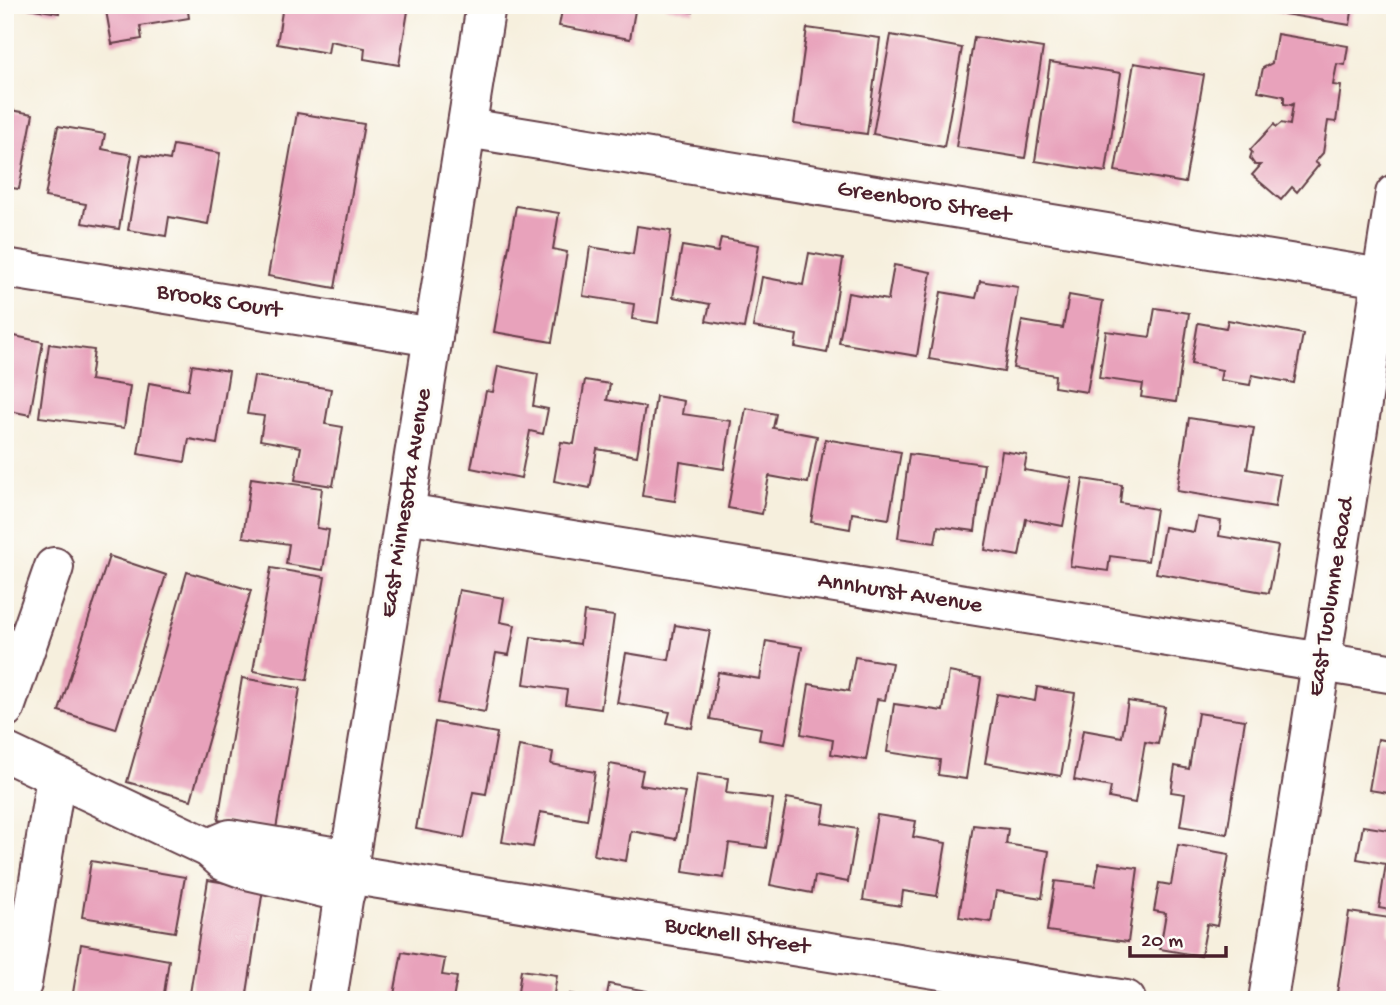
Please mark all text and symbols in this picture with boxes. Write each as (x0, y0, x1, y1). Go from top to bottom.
street label: Greenboro Street (835, 175, 1015, 231)
street label: Brooks Court (154, 278, 286, 327)
street label: East Minnesota Avenue (375, 386, 440, 620)
street label: East Tuolumne Road (1302, 494, 1362, 699)
street label: Annhurst Avenue (816, 567, 985, 621)
street label: Bucknell Street (661, 911, 814, 963)
scale bar (1130, 914, 1227, 958)
text: 20 m (1141, 930, 1183, 955)

